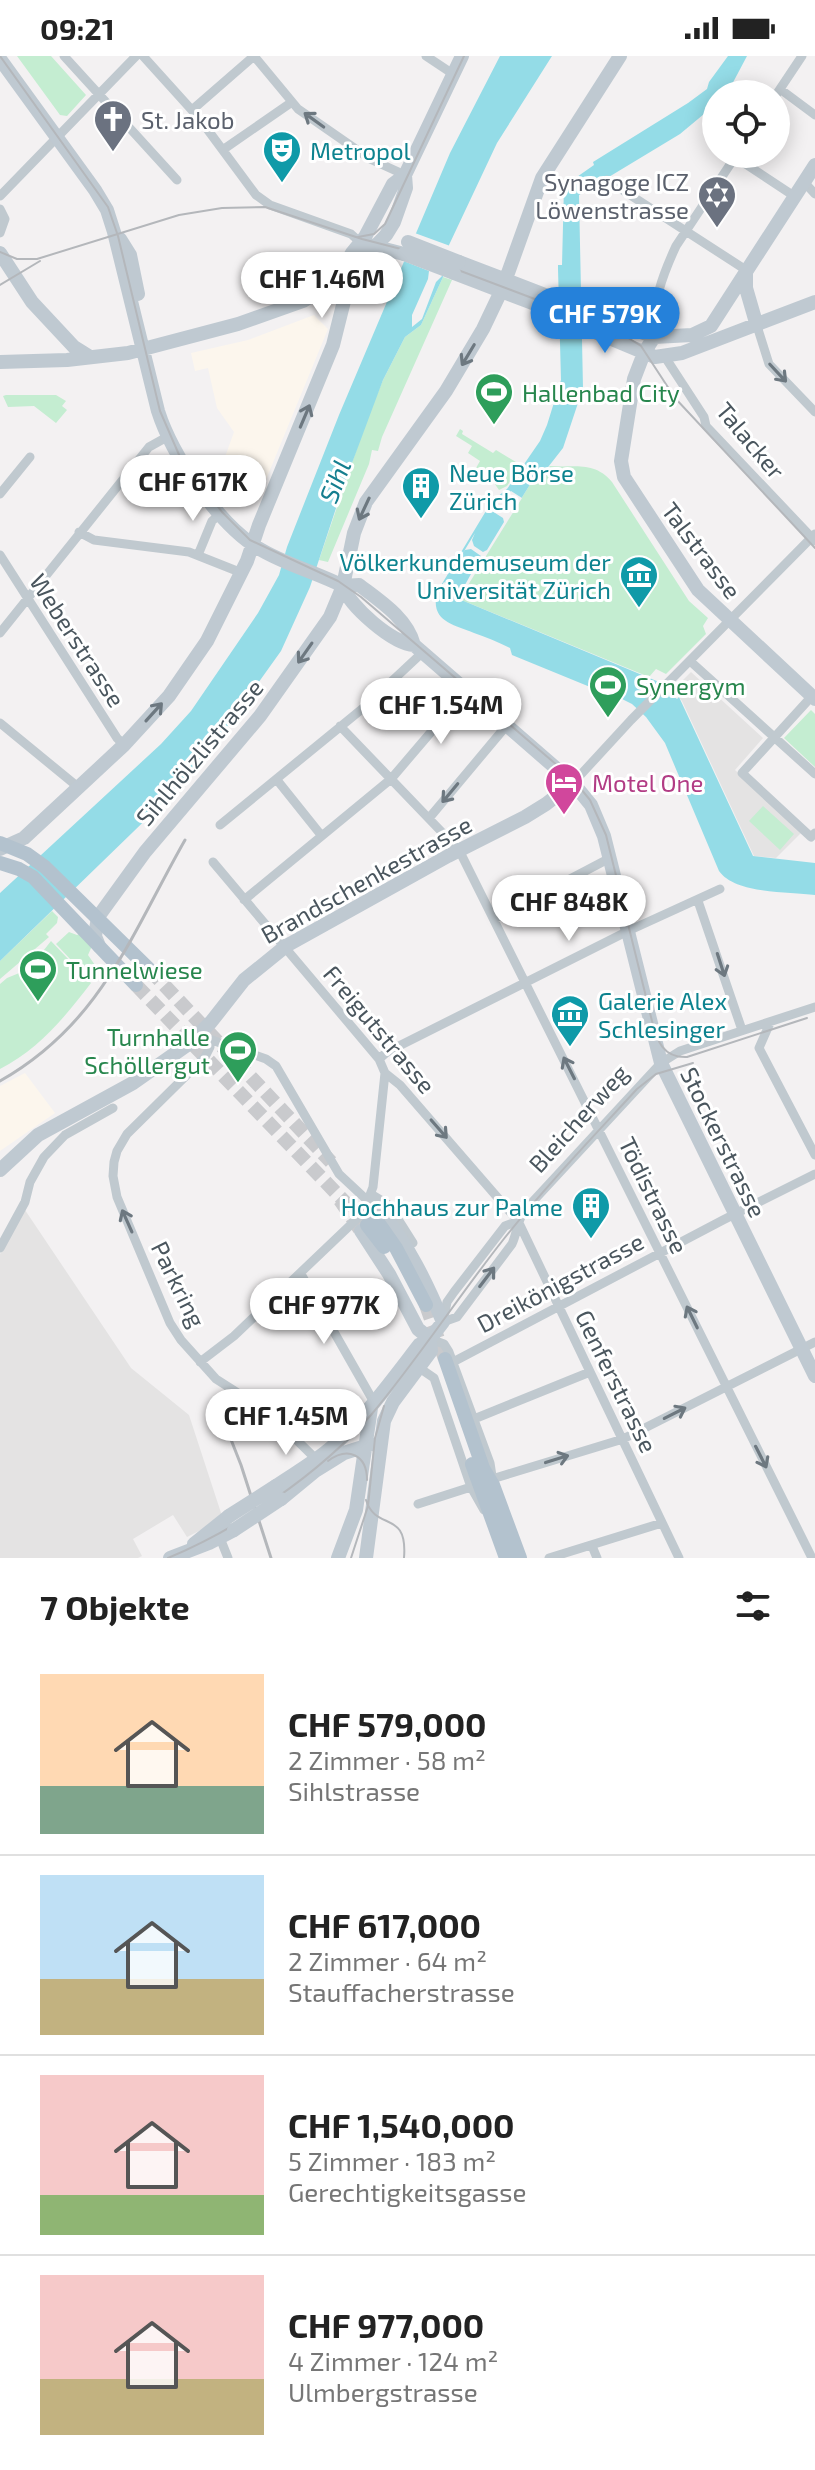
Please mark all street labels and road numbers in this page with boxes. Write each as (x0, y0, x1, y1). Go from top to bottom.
street label: Talacker (711, 396, 792, 485)
street label: Talstrasse (656, 496, 748, 604)
street label: Weberstrasse (24, 568, 132, 712)
street label: Sihlhölzlistrasse (129, 673, 269, 831)
street label: Brandschenkestrasse (256, 809, 476, 949)
street label: Freigutstrasse (318, 959, 442, 1099)
street label: Bleicherweg (522, 1058, 634, 1178)
street label: Stockerstrasse (675, 1062, 773, 1222)
street label: Tödistrasse (613, 1132, 695, 1258)
street label: Dreikönigstrasse (472, 1226, 648, 1338)
street label: Parkring (146, 1236, 212, 1332)
street label: Genferstrasse (570, 1305, 664, 1457)

